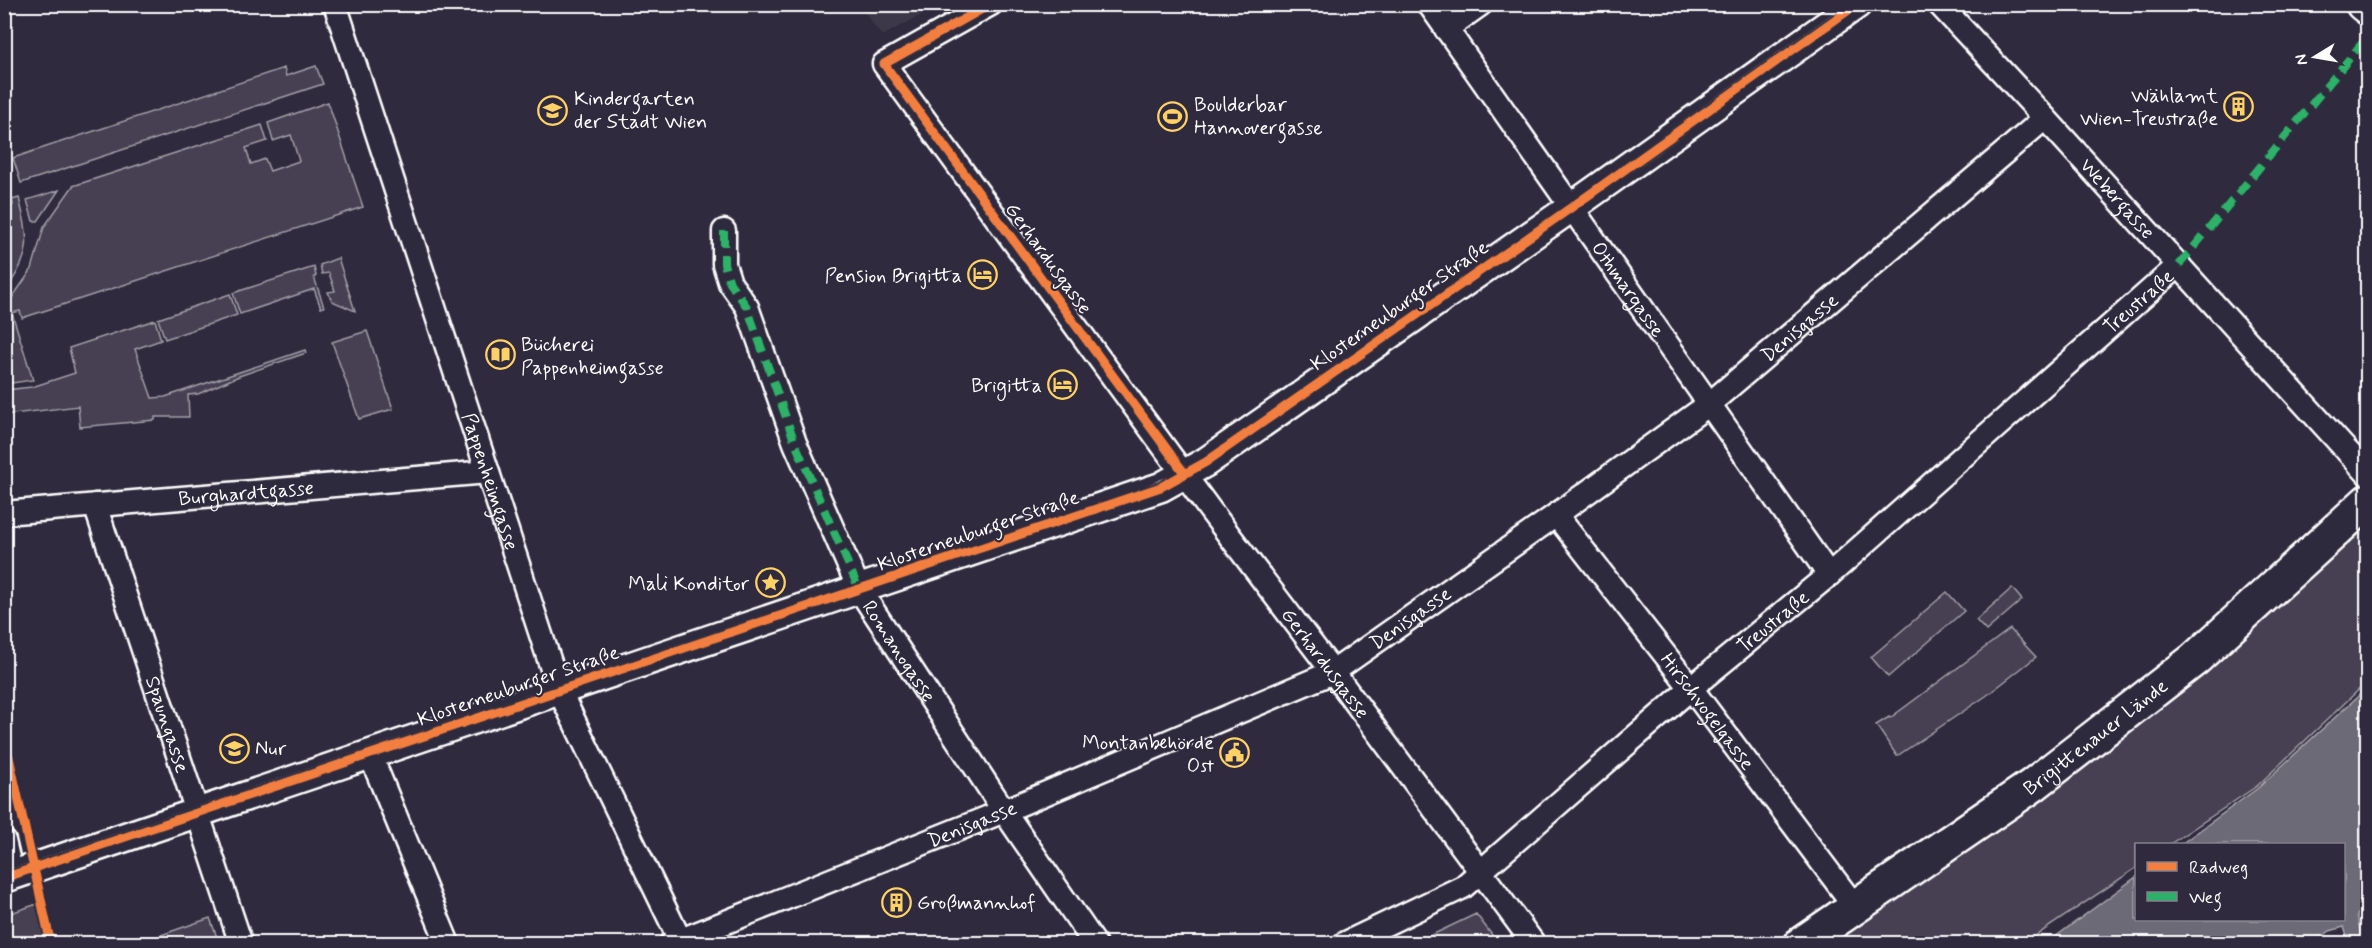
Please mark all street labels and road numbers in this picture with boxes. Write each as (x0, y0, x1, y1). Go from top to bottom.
street label: Webergasse (2073, 153, 2160, 245)
street label: Gerhardusgasse (998, 197, 1098, 320)
street label: Klosterneuburger Straße (1306, 234, 1495, 380)
street label: Othmargasse (1584, 236, 1671, 343)
street label: Treustraße (2098, 263, 2181, 341)
street label: Denisgasse (1756, 288, 1845, 369)
street label: Pappenheimgasse (454, 410, 524, 554)
street label: Burghardtgasse (178, 475, 315, 513)
street label: Klosterneuburger Straße (874, 484, 1084, 580)
street label: Denisgasse (1365, 581, 1457, 657)
street label: Treustraße (1732, 585, 1816, 660)
street label: Romanogasse (855, 596, 941, 708)
street label: Gerhardusgasse (1274, 603, 1375, 725)
street label: Klosterneuburger Straße (414, 639, 624, 735)
street label: Hirschvogelgasse (1653, 648, 1760, 776)
street label: Spaungasse (138, 673, 195, 777)
street label: Brigittenauer Lände (2019, 673, 2174, 803)
street label: Denisgasse (924, 795, 1021, 855)

